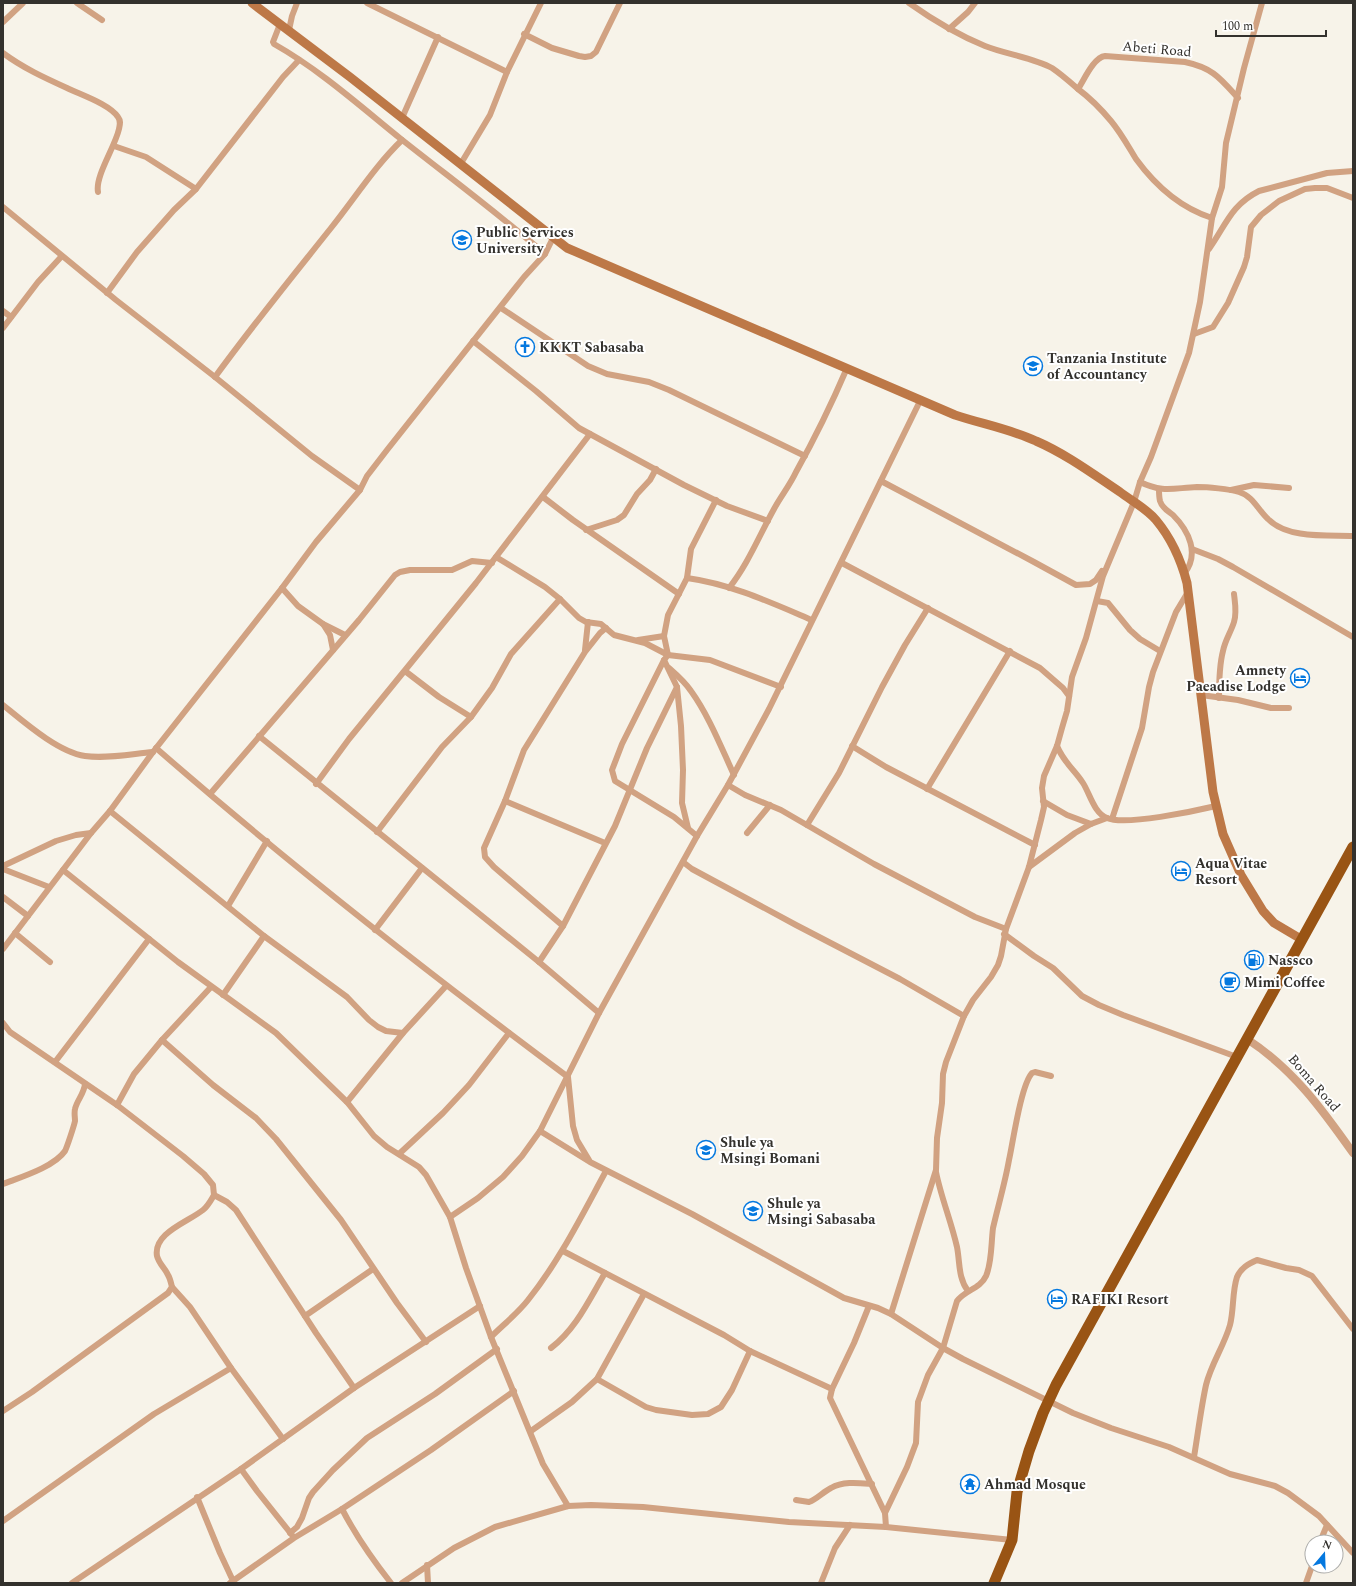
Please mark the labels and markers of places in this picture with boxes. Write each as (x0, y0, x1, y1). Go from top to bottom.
place label: Public Services University (476, 222, 574, 259)
school or university icon: Public Services University (451, 229, 473, 251)
church icon: KKKT Sabasaba (514, 336, 536, 358)
place label: KKKT Sabasaba (539, 337, 645, 358)
place label: Tanzania Institute of Accountancy (1047, 348, 1167, 385)
school or university icon: Tanzania Institute of Accountancy (1022, 355, 1044, 377)
place label: Amnety Paeadise Lodge (1186, 660, 1287, 697)
hotel icon: Amnety Paeadise Lodge (1289, 667, 1311, 689)
place label: Aqua Vitae Resort (1195, 853, 1267, 890)
hotel icon: Aqua Vitae Resort (1170, 860, 1192, 882)
fuel station icon: Nassco (1243, 949, 1265, 971)
place label: Nassco (1268, 950, 1313, 971)
cafe icon: Mimi Coffee (1219, 971, 1241, 993)
place label: Mimi Coffee (1244, 972, 1325, 993)
place label: Shule ya Msingi Bomani (720, 1132, 820, 1169)
school or university icon: Shule ya Msingi Bomani (695, 1139, 717, 1161)
place label: Shule ya Msingi Sabasaba (767, 1193, 876, 1230)
school or university icon: Shule ya Msingi Sabasaba (742, 1200, 764, 1222)
hotel icon: RAFIKI Resort (1046, 1288, 1068, 1310)
place label: RAFIKI Resort (1071, 1289, 1169, 1310)
temple icon: Ahmad Mosque (959, 1473, 981, 1495)
place label: Ahmad Mosque (984, 1474, 1086, 1495)

